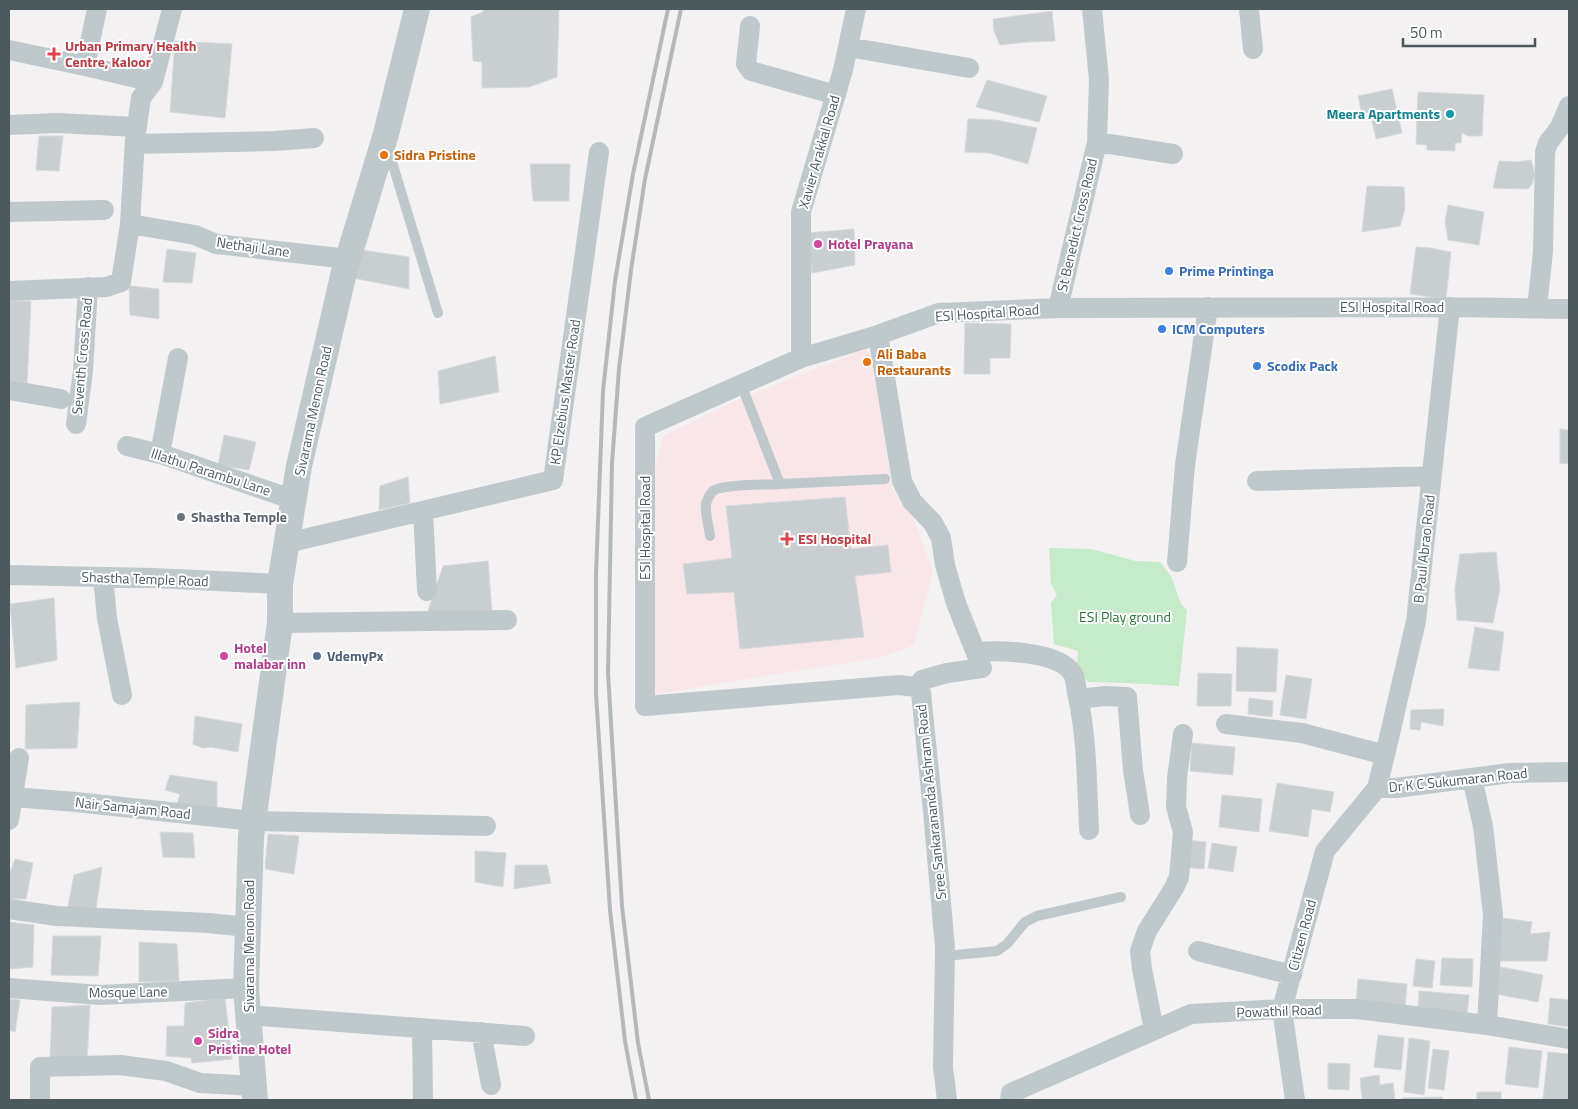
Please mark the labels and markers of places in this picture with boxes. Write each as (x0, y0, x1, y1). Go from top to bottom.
place label: Urban Primary Health Centre, Kaloor (65, 35, 196, 72)
marker: Urban Primary Health Centre, Kaloor (47, 47, 61, 61)
place label: Meera Apartments (1327, 103, 1440, 124)
marker: Meera Apartments (1444, 108, 1456, 120)
place label: Sidra Pristine (394, 144, 476, 165)
marker: Sidra Pristine (378, 149, 390, 161)
place label: Hotel Prayana (828, 233, 913, 254)
marker: Hotel Prayana (812, 238, 824, 250)
place label: Prime Printinga (1179, 260, 1274, 281)
marker: Prime Printinga (1163, 265, 1175, 277)
place label: ICM Computers (1172, 318, 1265, 339)
marker: ICM Computers (1156, 323, 1168, 335)
place label: Ali Baba Restaurants (877, 343, 952, 380)
place label: Scodix Pack (1267, 355, 1339, 376)
marker: Ali Baba Restaurants (861, 356, 873, 368)
marker: Scodix Pack (1251, 360, 1263, 372)
place label: Shastha Temple (191, 506, 287, 527)
marker: Shastha Temple (175, 511, 187, 523)
place label: ESI Hospital (798, 528, 871, 549)
marker: ESI Hospital (780, 532, 794, 546)
place label: Hotel malabar inn (234, 637, 306, 674)
place label: VdemyPx (327, 645, 384, 666)
marker: Hotel malabar inn (218, 650, 230, 662)
marker: VdemyPx (311, 650, 323, 662)
place label: Sidra Pristine Hotel (208, 1022, 291, 1059)
marker: Sidra Pristine Hotel (192, 1035, 204, 1047)

